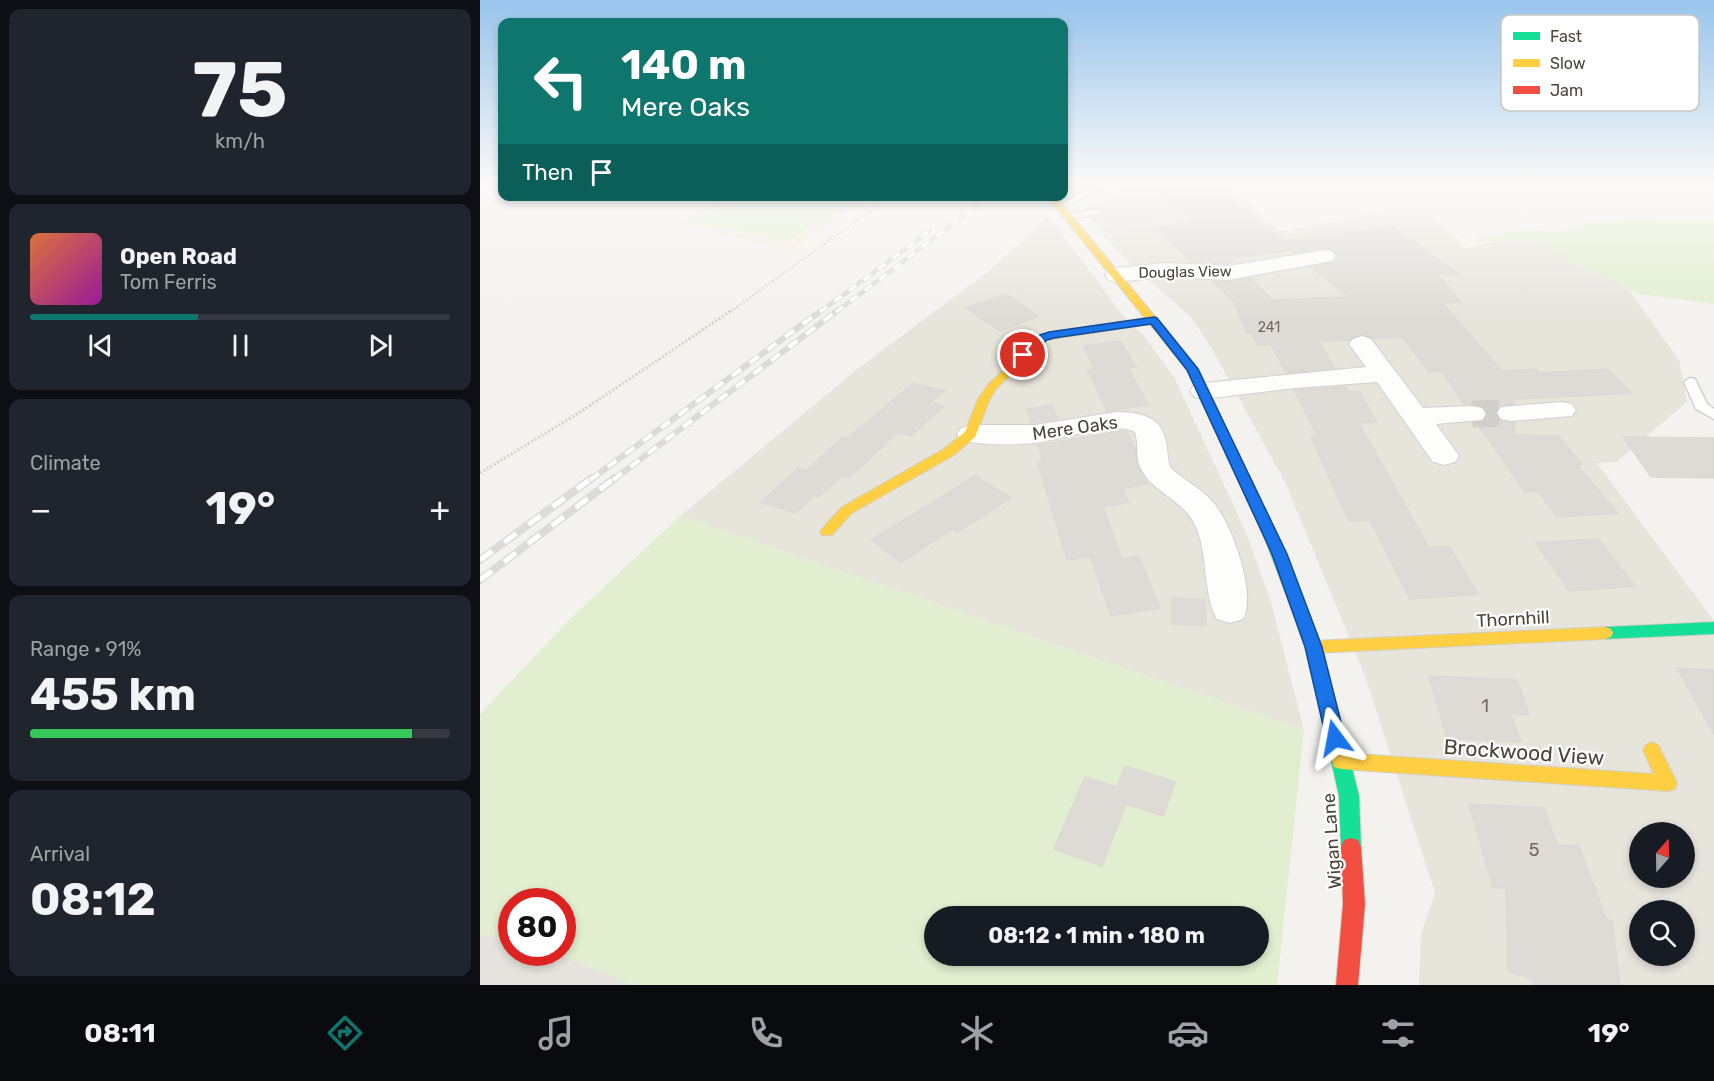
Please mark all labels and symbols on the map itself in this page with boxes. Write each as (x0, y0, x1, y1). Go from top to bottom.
legend (1501, 15, 1699, 111)
text: Fast (1550, 27, 1582, 46)
text: Slow (1550, 54, 1586, 73)
text: Jam (1550, 81, 1583, 100)
street label: Douglas View (1138, 262, 1232, 282)
house number: 241 (1258, 319, 1280, 336)
pin (997, 329, 1048, 380)
street label: Mere Oaks (1031, 411, 1119, 445)
street label: Thornhill (1476, 606, 1550, 632)
house number: 1 (1481, 695, 1489, 717)
position arrow (1303, 706, 1367, 770)
street label: Brockwood View (1443, 734, 1605, 770)
street label: Wigan Lane (1318, 792, 1346, 890)
north arrow (1629, 822, 1695, 888)
house number: 5 (1529, 839, 1539, 861)
speed limit sign: 80 (498, 888, 576, 966)

